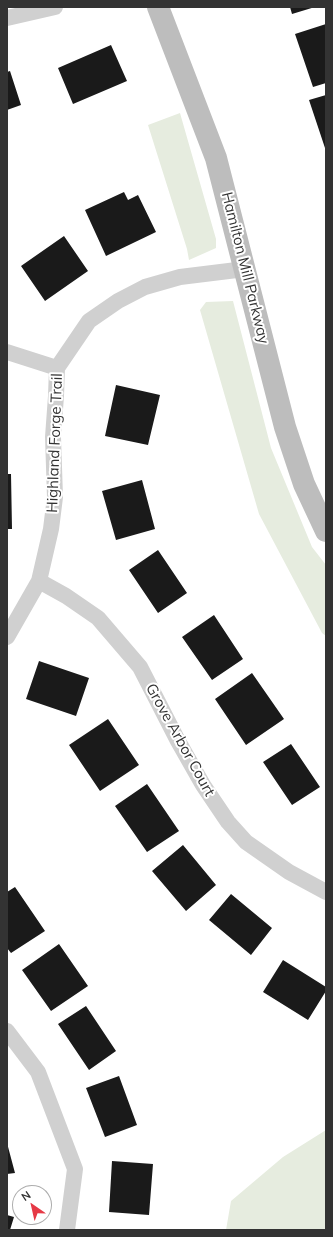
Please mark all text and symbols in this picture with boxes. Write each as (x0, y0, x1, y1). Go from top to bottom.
street label: Hamilton Mill Parkway (217, 190, 273, 346)
street label: Highland Forge Trail (44, 373, 66, 513)
street label: Grove Arbor Court (142, 680, 218, 800)
north arrow (12, 1185, 52, 1225)
text: N (18, 1188, 33, 1204)

